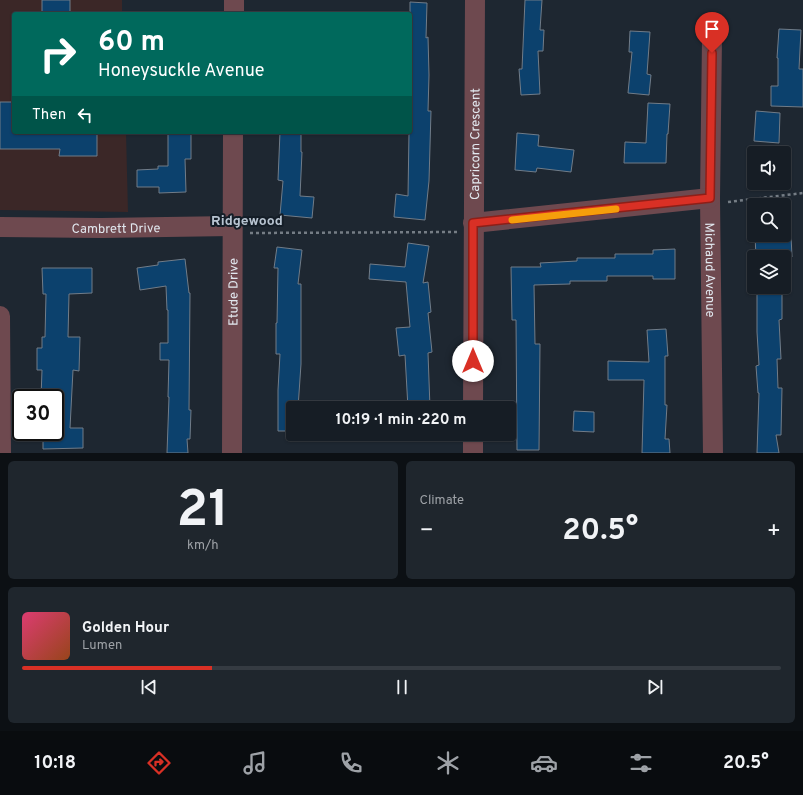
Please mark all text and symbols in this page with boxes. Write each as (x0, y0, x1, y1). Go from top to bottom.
pin (695, 12, 729, 53)
icon: arrive (701, 18, 723, 40)
text: 60 m (98, 25, 165, 61)
icon: right (32, 28, 84, 80)
text: Honeysuckle Avenue (98, 60, 264, 83)
street label: Capricorn Crescent (468, 88, 485, 200)
icon: left (74, 104, 96, 126)
text: Then (32, 106, 66, 125)
map controls (747, 146, 791, 294)
button: sound (747, 146, 791, 190)
button: search (747, 198, 791, 242)
district label: Ridgewood (211, 213, 283, 230)
street label: Cambrett Drive (71, 221, 161, 238)
street label: Michaud Avenue (700, 222, 717, 318)
button: layers (747, 250, 791, 294)
street label: Etude Drive (226, 258, 243, 326)
position arrow (452, 340, 494, 382)
speed limit sign: 30 (12, 389, 64, 441)
text: 10:19 · 1 min · 220 m (336, 411, 466, 430)
text: 21 (176, 479, 229, 545)
text: Climate (420, 493, 464, 509)
text: 20.5° (562, 513, 638, 550)
text: − (420, 518, 434, 545)
text: + (767, 518, 781, 545)
text: km/h (187, 538, 219, 554)
text: Golden Hour (82, 619, 169, 638)
text: Lumen (82, 638, 122, 654)
icon: previous (138, 676, 160, 698)
icon: pause (391, 676, 413, 698)
icon: next (644, 676, 666, 698)
icon: directions (145, 749, 173, 777)
icon: music (241, 749, 269, 777)
icon: phone (337, 749, 365, 777)
icon: climate (434, 749, 462, 777)
icon: car (530, 749, 558, 777)
icon: filters (627, 749, 655, 777)
text: 10:18 (34, 752, 76, 775)
text: 20.5° (723, 752, 769, 775)

